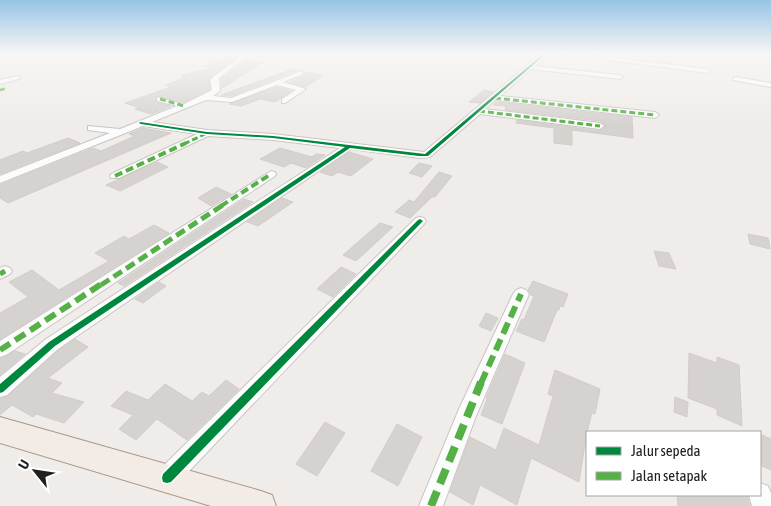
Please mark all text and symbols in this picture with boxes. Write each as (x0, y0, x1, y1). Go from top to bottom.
legend (586, 431, 761, 496)
text: Jalur sepeda (631, 442, 701, 459)
north arrow (10, 446, 60, 496)
text: U (15, 457, 33, 472)
text: Jalan setapak (631, 467, 708, 484)

